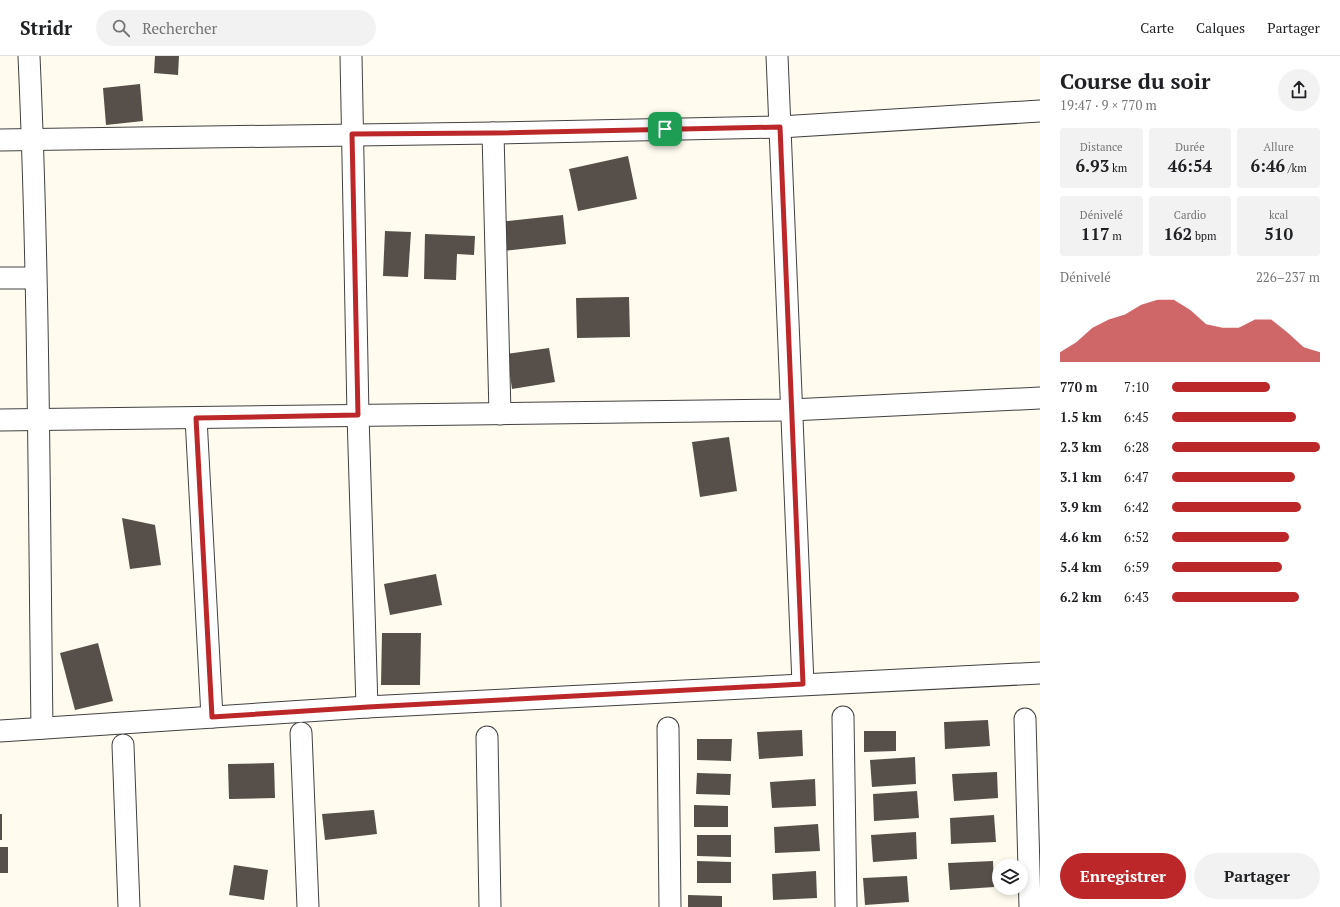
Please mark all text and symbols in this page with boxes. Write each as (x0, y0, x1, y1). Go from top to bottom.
search box (96, 10, 376, 46)
text: Stridr (20, 15, 72, 40)
icon: search (110, 17, 132, 39)
text: Rechercher (142, 18, 217, 38)
text: Carte (1140, 18, 1174, 37)
text: Calques (1196, 18, 1245, 37)
text: Partager (1267, 18, 1320, 37)
text: Course du soir (1060, 66, 1210, 95)
button: share (1278, 69, 1320, 111)
text: 19:47 · 9 × 770 m (1060, 96, 1157, 114)
pin (648, 112, 682, 146)
icon: arrive (654, 118, 676, 140)
text: Distance (1080, 140, 1123, 154)
text: Durée (1175, 140, 1205, 154)
text: Allure (1264, 140, 1294, 154)
text: 6.93 (1075, 154, 1109, 177)
text: 46:54 (1168, 154, 1212, 177)
text: 6:46 (1251, 154, 1285, 177)
text: km (1109, 161, 1127, 175)
text: /km (1285, 161, 1307, 175)
text: Dénivelé (1080, 208, 1123, 222)
text: Cardio (1174, 208, 1206, 222)
text: kcal (1269, 208, 1288, 222)
text: 117 (1081, 222, 1110, 245)
text: 162 (1163, 222, 1192, 245)
text: 510 (1264, 222, 1293, 245)
text: m (1110, 229, 1122, 243)
text: bpm (1192, 229, 1217, 243)
text: Dénivelé (1060, 268, 1111, 286)
text: 226–237 m (1256, 268, 1320, 286)
text: 770 m (1060, 378, 1098, 396)
text: 7:10 (1124, 378, 1149, 396)
text: 1.5 km (1060, 408, 1102, 426)
text: 6:45 (1124, 408, 1149, 426)
text: 2.3 km (1060, 438, 1102, 456)
text: 6:28 (1124, 438, 1149, 456)
text: 3.1 km (1060, 468, 1102, 486)
text: 6:47 (1124, 468, 1149, 486)
text: 3.9 km (1060, 498, 1102, 516)
text: 6:42 (1124, 498, 1149, 516)
text: 4.6 km (1060, 528, 1102, 546)
text: 6:52 (1124, 528, 1149, 546)
text: 5.4 km (1060, 558, 1102, 576)
text: 6:59 (1124, 558, 1149, 576)
text: 6.2 km (1060, 588, 1102, 606)
text: 6:43 (1124, 588, 1149, 606)
button: Enregistrer (1060, 853, 1186, 899)
button: Partager (1194, 853, 1320, 899)
map controls (992, 859, 1028, 895)
button: layers (992, 859, 1028, 895)

